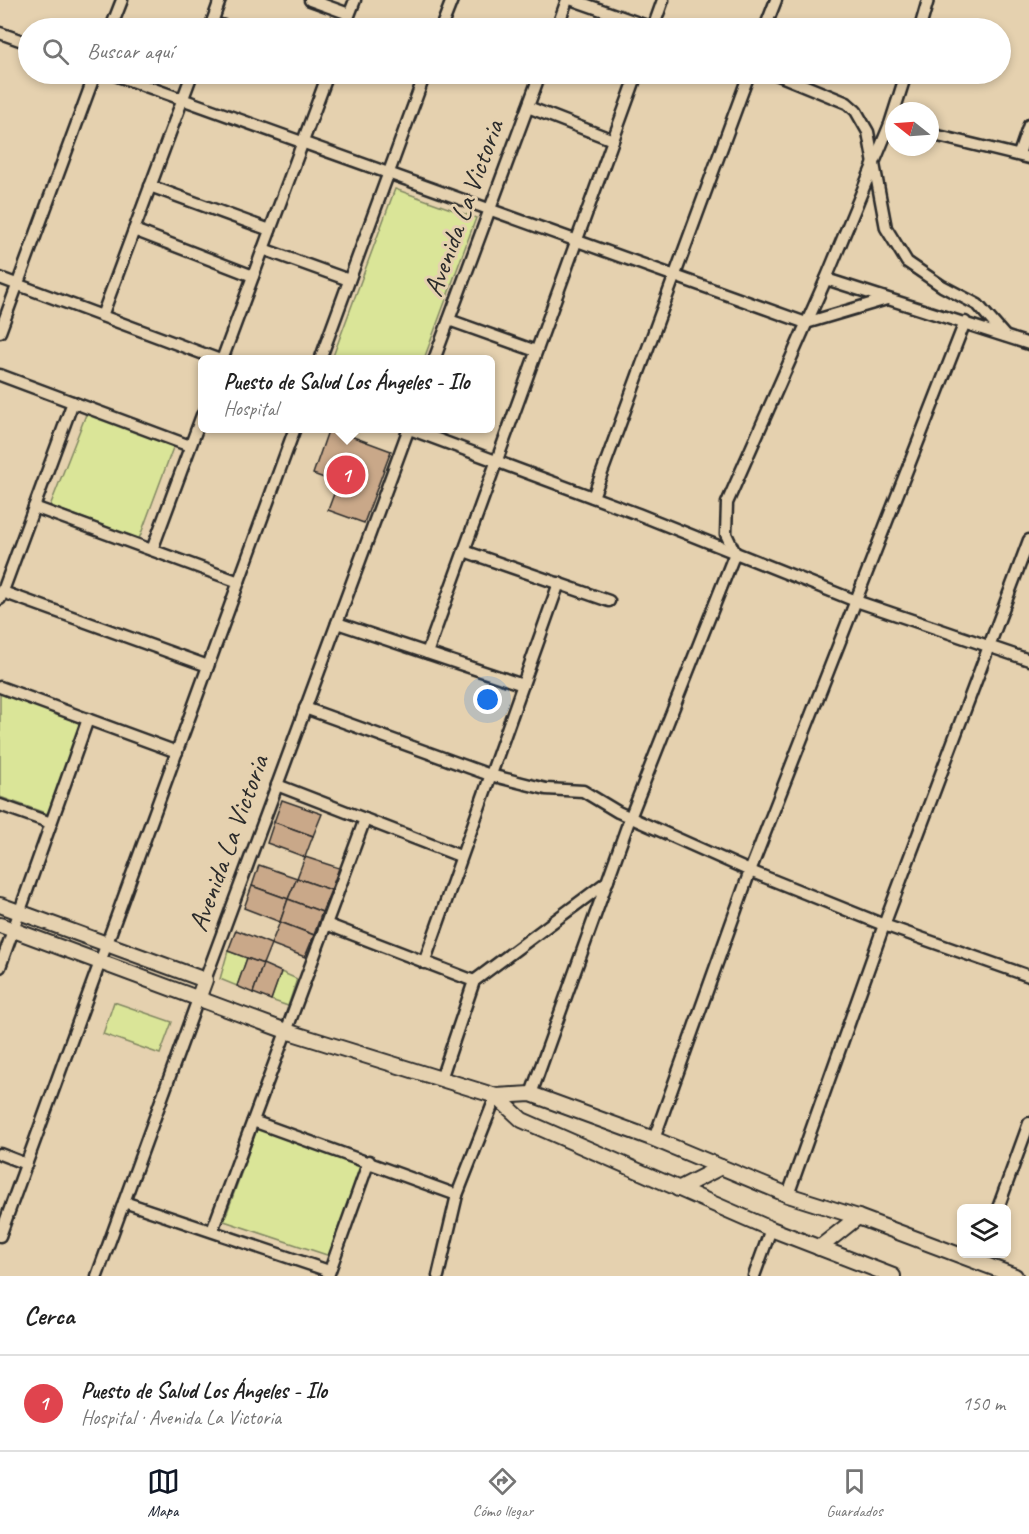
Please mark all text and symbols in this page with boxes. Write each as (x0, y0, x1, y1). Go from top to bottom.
search box (18, 18, 1011, 84)
icon: search (39, 35, 72, 68)
text: Buscar aquí (87, 37, 173, 65)
north arrow (885, 102, 939, 156)
street label: Avenida La Victoria (415, 113, 512, 301)
popup (198, 355, 495, 433)
text: Puesto de Salud Los Ángeles - Ilo (223, 368, 470, 396)
text: Hospital (223, 396, 278, 421)
pin: 1 (326, 452, 366, 498)
your location (473, 685, 502, 714)
street label: Avenida La Victoria (180, 748, 277, 936)
map controls (957, 1204, 1011, 1258)
button: layers (957, 1204, 1011, 1258)
text: Cerca (24, 1299, 74, 1332)
text: Puesto de Salud Los Ángeles - Ilo (81, 1377, 327, 1405)
text: 1 (39, 1391, 48, 1416)
text: 150 m (962, 1391, 1005, 1416)
text: Hospital · Avenida La Victoria (81, 1405, 281, 1430)
tab: Mapa (147, 1465, 180, 1521)
tab: Cómo llegar (473, 1465, 533, 1521)
tab: Guardados (826, 1465, 882, 1521)

